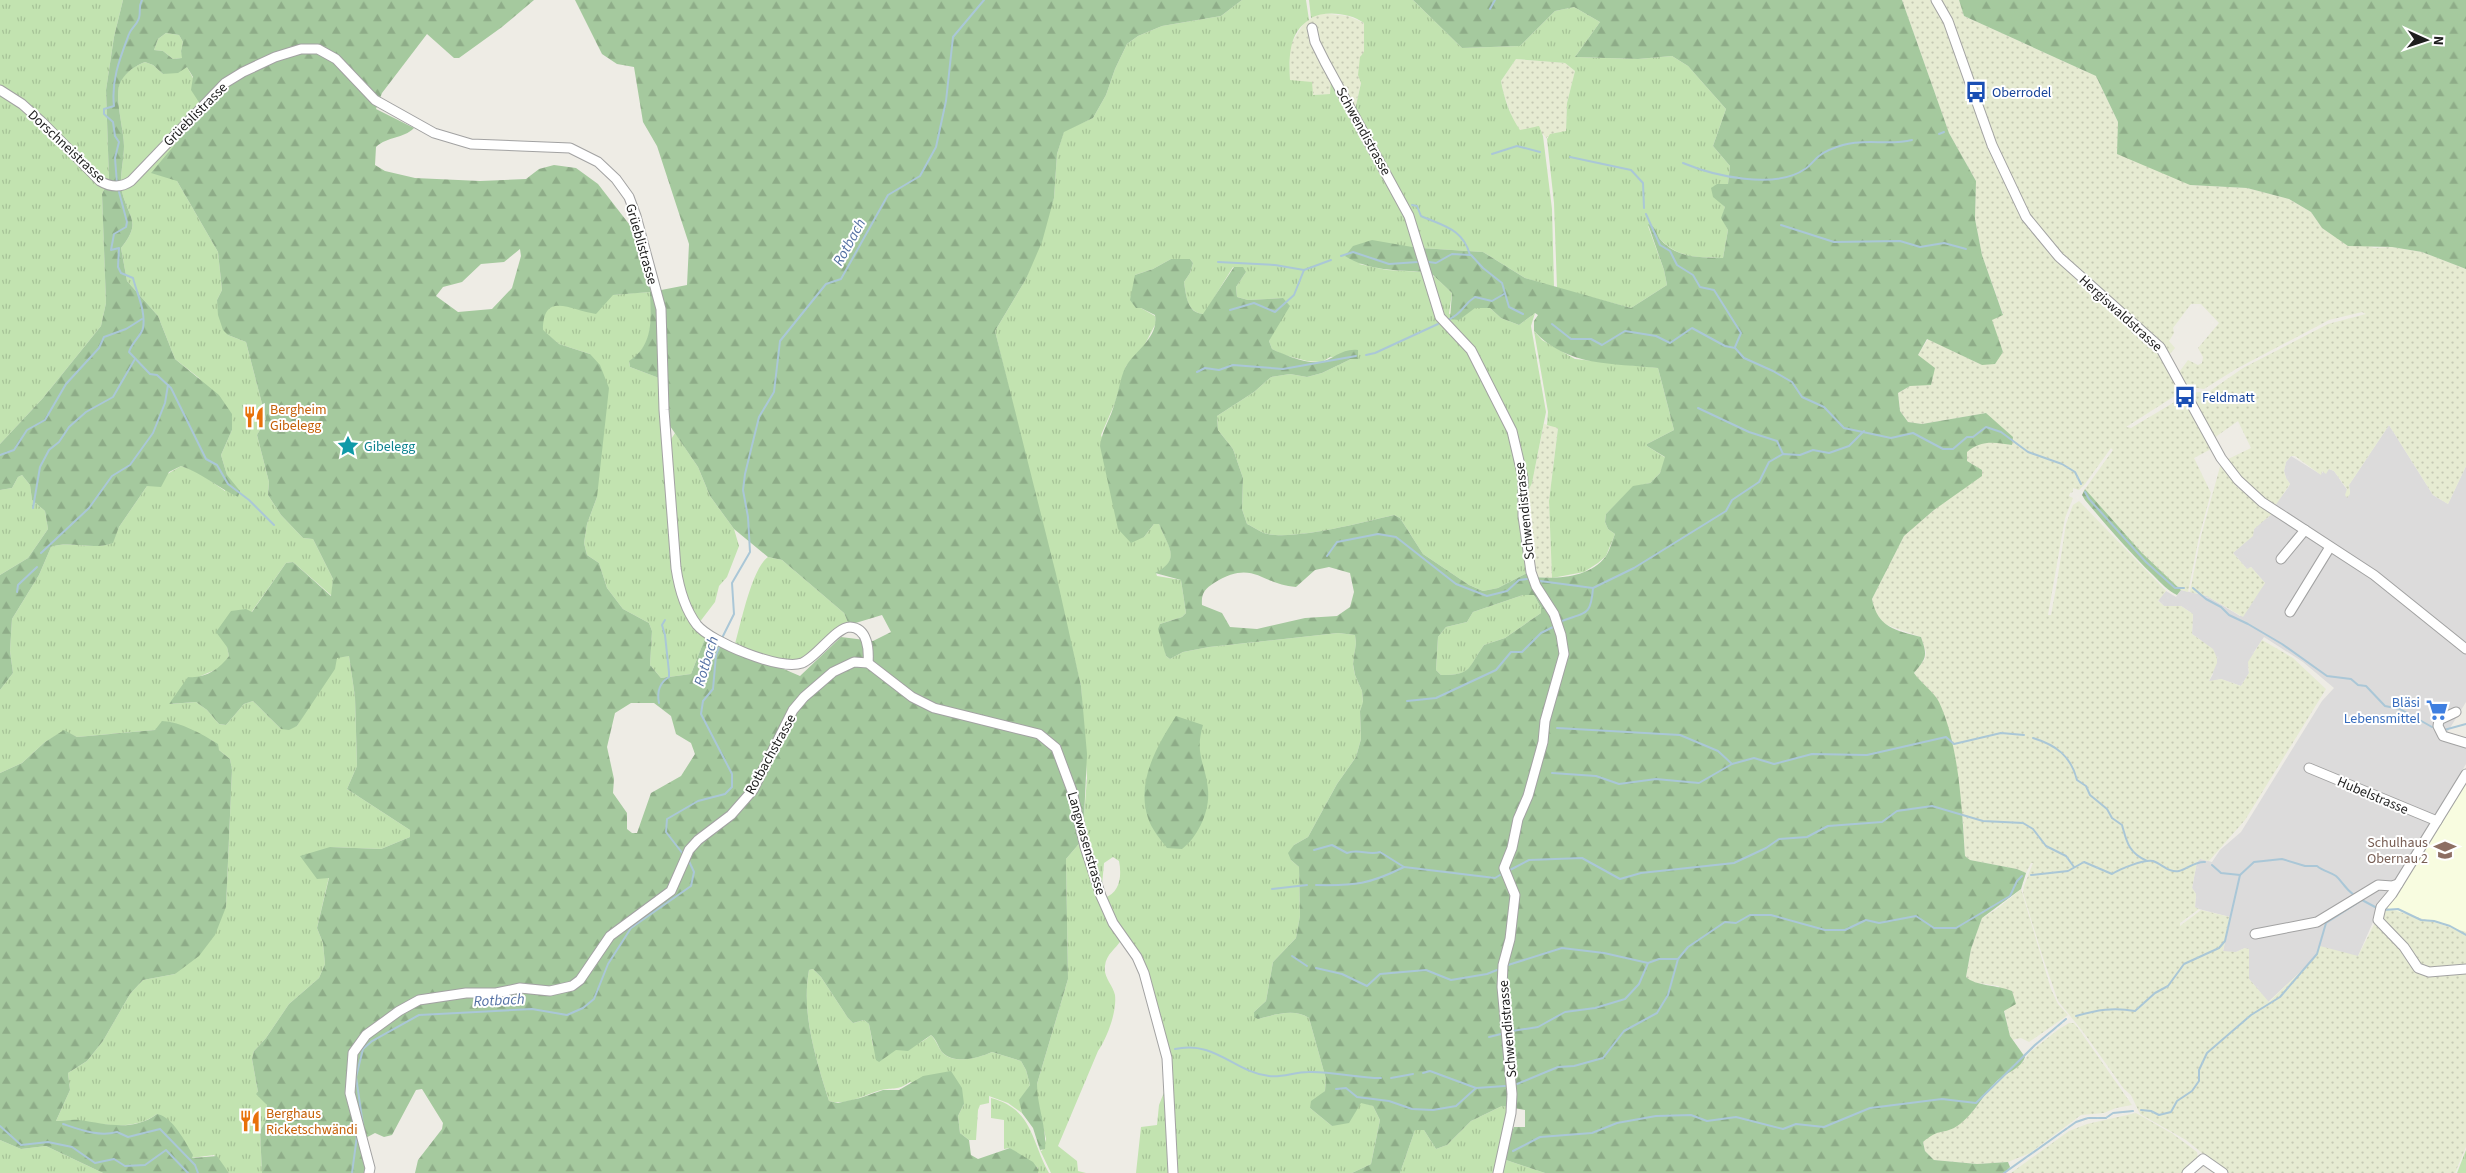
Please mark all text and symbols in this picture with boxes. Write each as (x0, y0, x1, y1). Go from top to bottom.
north arrow (2401, 15, 2451, 65)
text: N (2428, 35, 2448, 46)
street label: Grüeblistrasse (159, 78, 232, 151)
bus stop icon: Oberrodel (1963, 79, 1989, 105)
place label: Oberrodel (1992, 83, 2052, 103)
street label: Schwendistrasse (1331, 84, 1396, 179)
street label: Dorschneistrasse (23, 105, 110, 188)
street label: Grüeblistrasse (620, 201, 662, 287)
water label: Rotbach (828, 215, 871, 270)
street label: Hergiswaldstrasse (2074, 271, 2166, 357)
bus stop icon: Feldmatt (2172, 384, 2198, 410)
place label: Feldmatt (2202, 388, 2255, 408)
place label: Bergheim Gibelegg (270, 400, 327, 436)
restaurant icon: Bergheim Gibelegg (241, 404, 267, 430)
place icon: Gibelegg (335, 433, 361, 459)
place label: Gibelegg (364, 437, 415, 457)
street label: Schwendistrasse (1510, 461, 1540, 561)
water label: Rotbach (689, 633, 724, 689)
place label: Bläsi Lebensmittel (2344, 693, 2420, 729)
supermarket icon: Bläsi Lebensmittel (2424, 697, 2450, 723)
street label: Rotbachstrasse (741, 711, 801, 798)
street label: Hubelstrasse (2334, 772, 2411, 820)
street label: Langwasenstrasse (1062, 789, 1110, 897)
place label: Schulhaus Obernau 2 (2367, 833, 2428, 869)
school or university icon: Schulhaus Obernau 2 (2432, 837, 2458, 863)
street label: Schwendistrasse (1494, 979, 1522, 1079)
water label: Rotbach (473, 989, 525, 1012)
place label: Berghaus Ricketschwändi (266, 1104, 358, 1140)
restaurant icon: Berghaus Ricketschwändi (237, 1108, 263, 1134)

